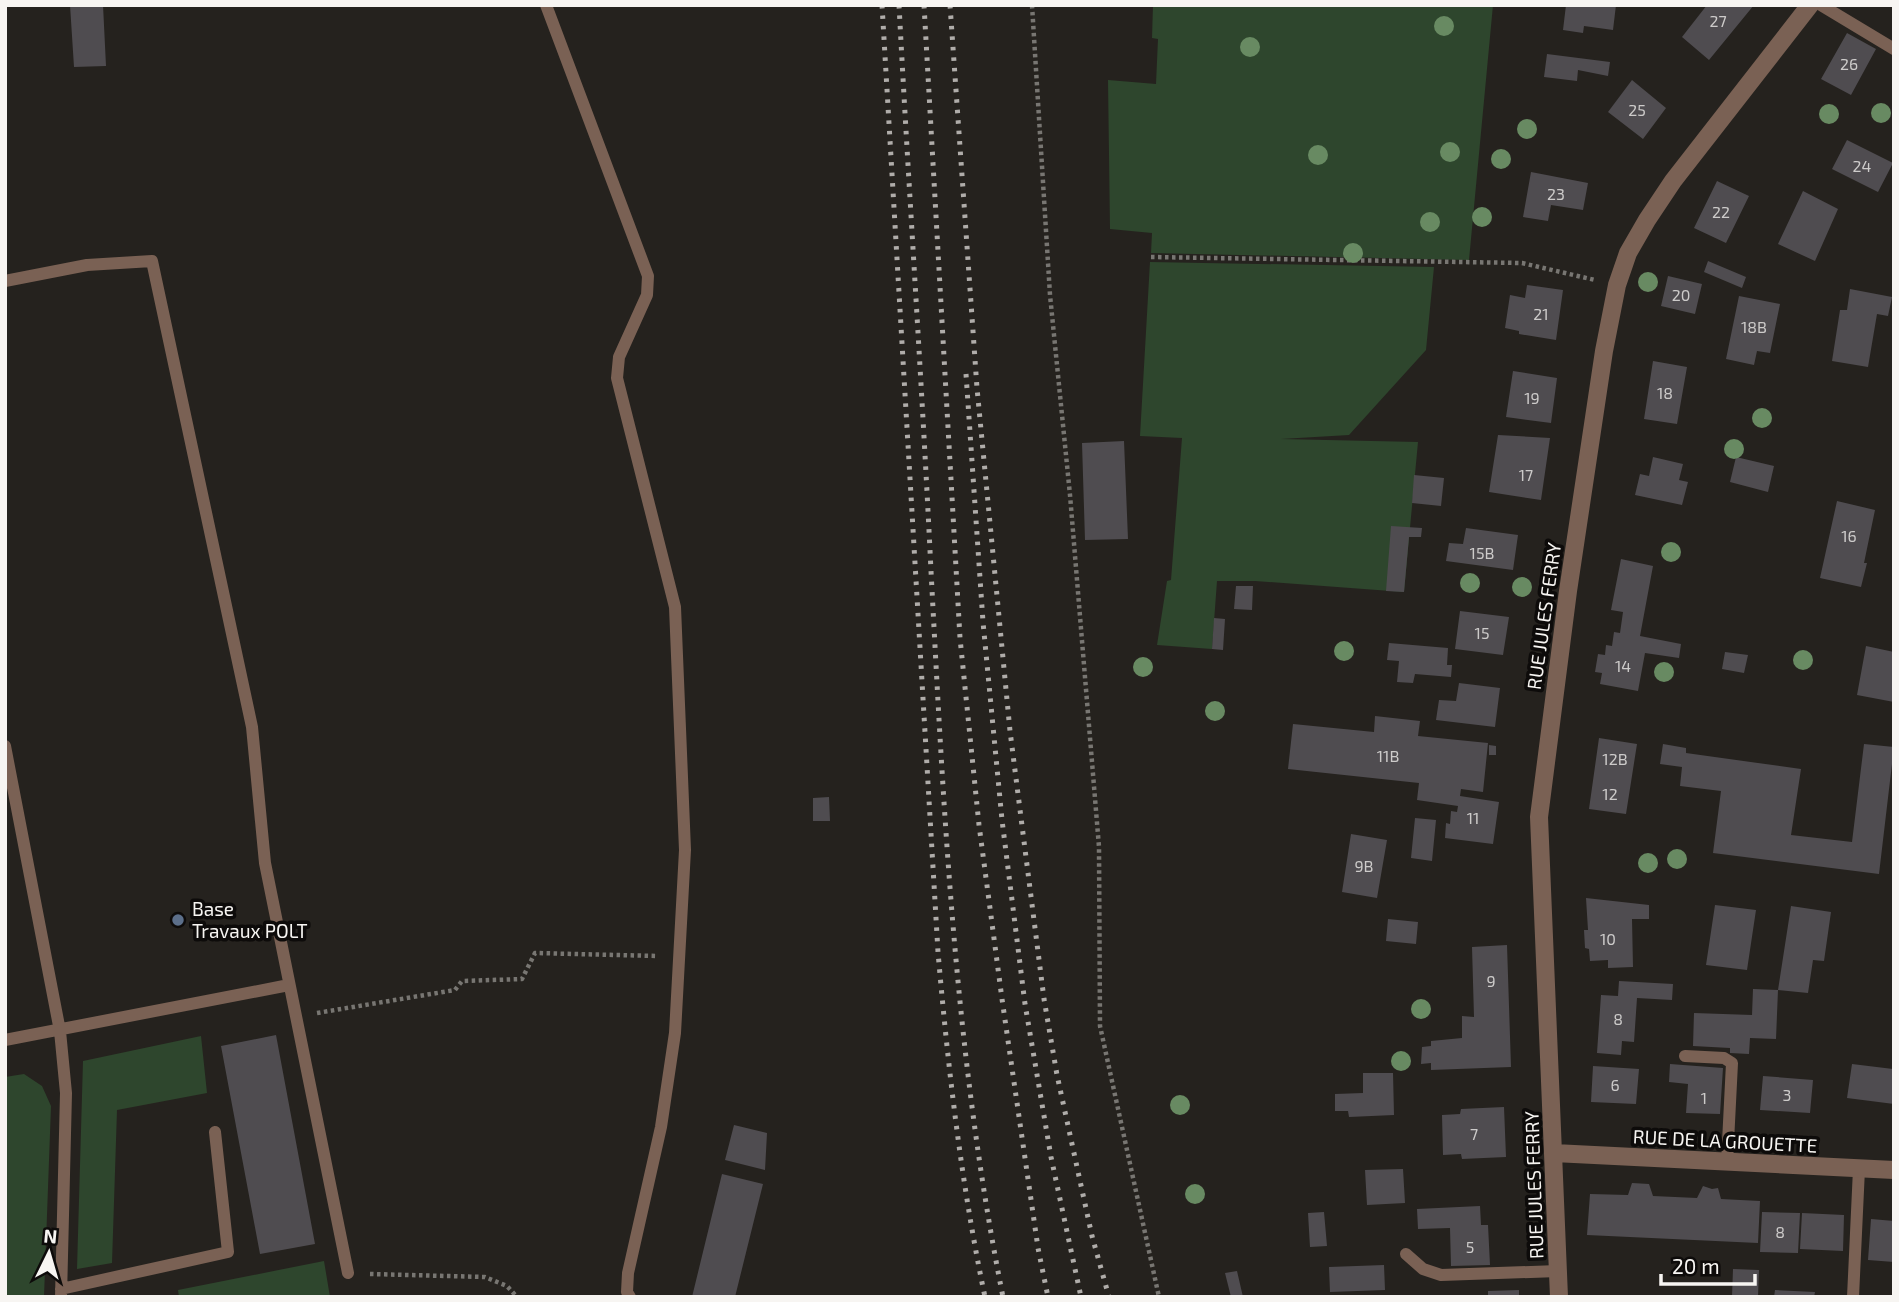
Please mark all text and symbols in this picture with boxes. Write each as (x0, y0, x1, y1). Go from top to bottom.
house number: 27 (1709, 11, 1727, 30)
house number: 26 (1840, 54, 1858, 73)
house number: 25 (1628, 100, 1646, 119)
house number: 24 (1853, 156, 1872, 175)
house number: 23 (1547, 184, 1565, 203)
house number: 22 (1712, 202, 1730, 221)
house number: 20 (1672, 285, 1690, 304)
house number: 21 (1533, 304, 1549, 323)
house number: 18B (1741, 317, 1767, 336)
house number: 18 (1657, 383, 1673, 402)
house number: 19 (1524, 388, 1540, 407)
house number: 17 (1519, 465, 1533, 484)
house number: 16 (1841, 526, 1857, 545)
street label: RUE JULES FERRY (1522, 541, 1565, 691)
house number: 15B (1470, 543, 1494, 562)
house number: 15 (1475, 623, 1489, 642)
house number: 14 (1615, 656, 1631, 675)
house number: 11B (1377, 746, 1399, 765)
house number: 12B (1602, 749, 1628, 768)
house number: 12 (1602, 784, 1618, 803)
house number: 11 (1467, 808, 1479, 827)
house number: 9B (1354, 856, 1374, 875)
place label: Base Travaux POLT (192, 897, 308, 942)
marker: Base Travaux POLT (170, 912, 186, 928)
house number: 10 (1600, 929, 1616, 948)
house number: 9 (1486, 971, 1496, 990)
house number: 8 (1613, 1009, 1623, 1028)
house number: 6 (1610, 1075, 1620, 1094)
house number: 3 (1783, 1085, 1791, 1104)
house number: 1 (1701, 1088, 1707, 1107)
street label: RUE JULES FERRY (1519, 1110, 1548, 1260)
house number: 7 (1470, 1124, 1478, 1143)
street label: RUE DE LA GROUETTE (1632, 1124, 1818, 1157)
north arrow (14, 1218, 84, 1288)
house number: 8 (1775, 1222, 1785, 1241)
text: N (43, 1224, 58, 1248)
house number: 5 (1466, 1237, 1474, 1256)
scale bar (1661, 1242, 1756, 1286)
text: 20 m (1672, 1253, 1720, 1278)

